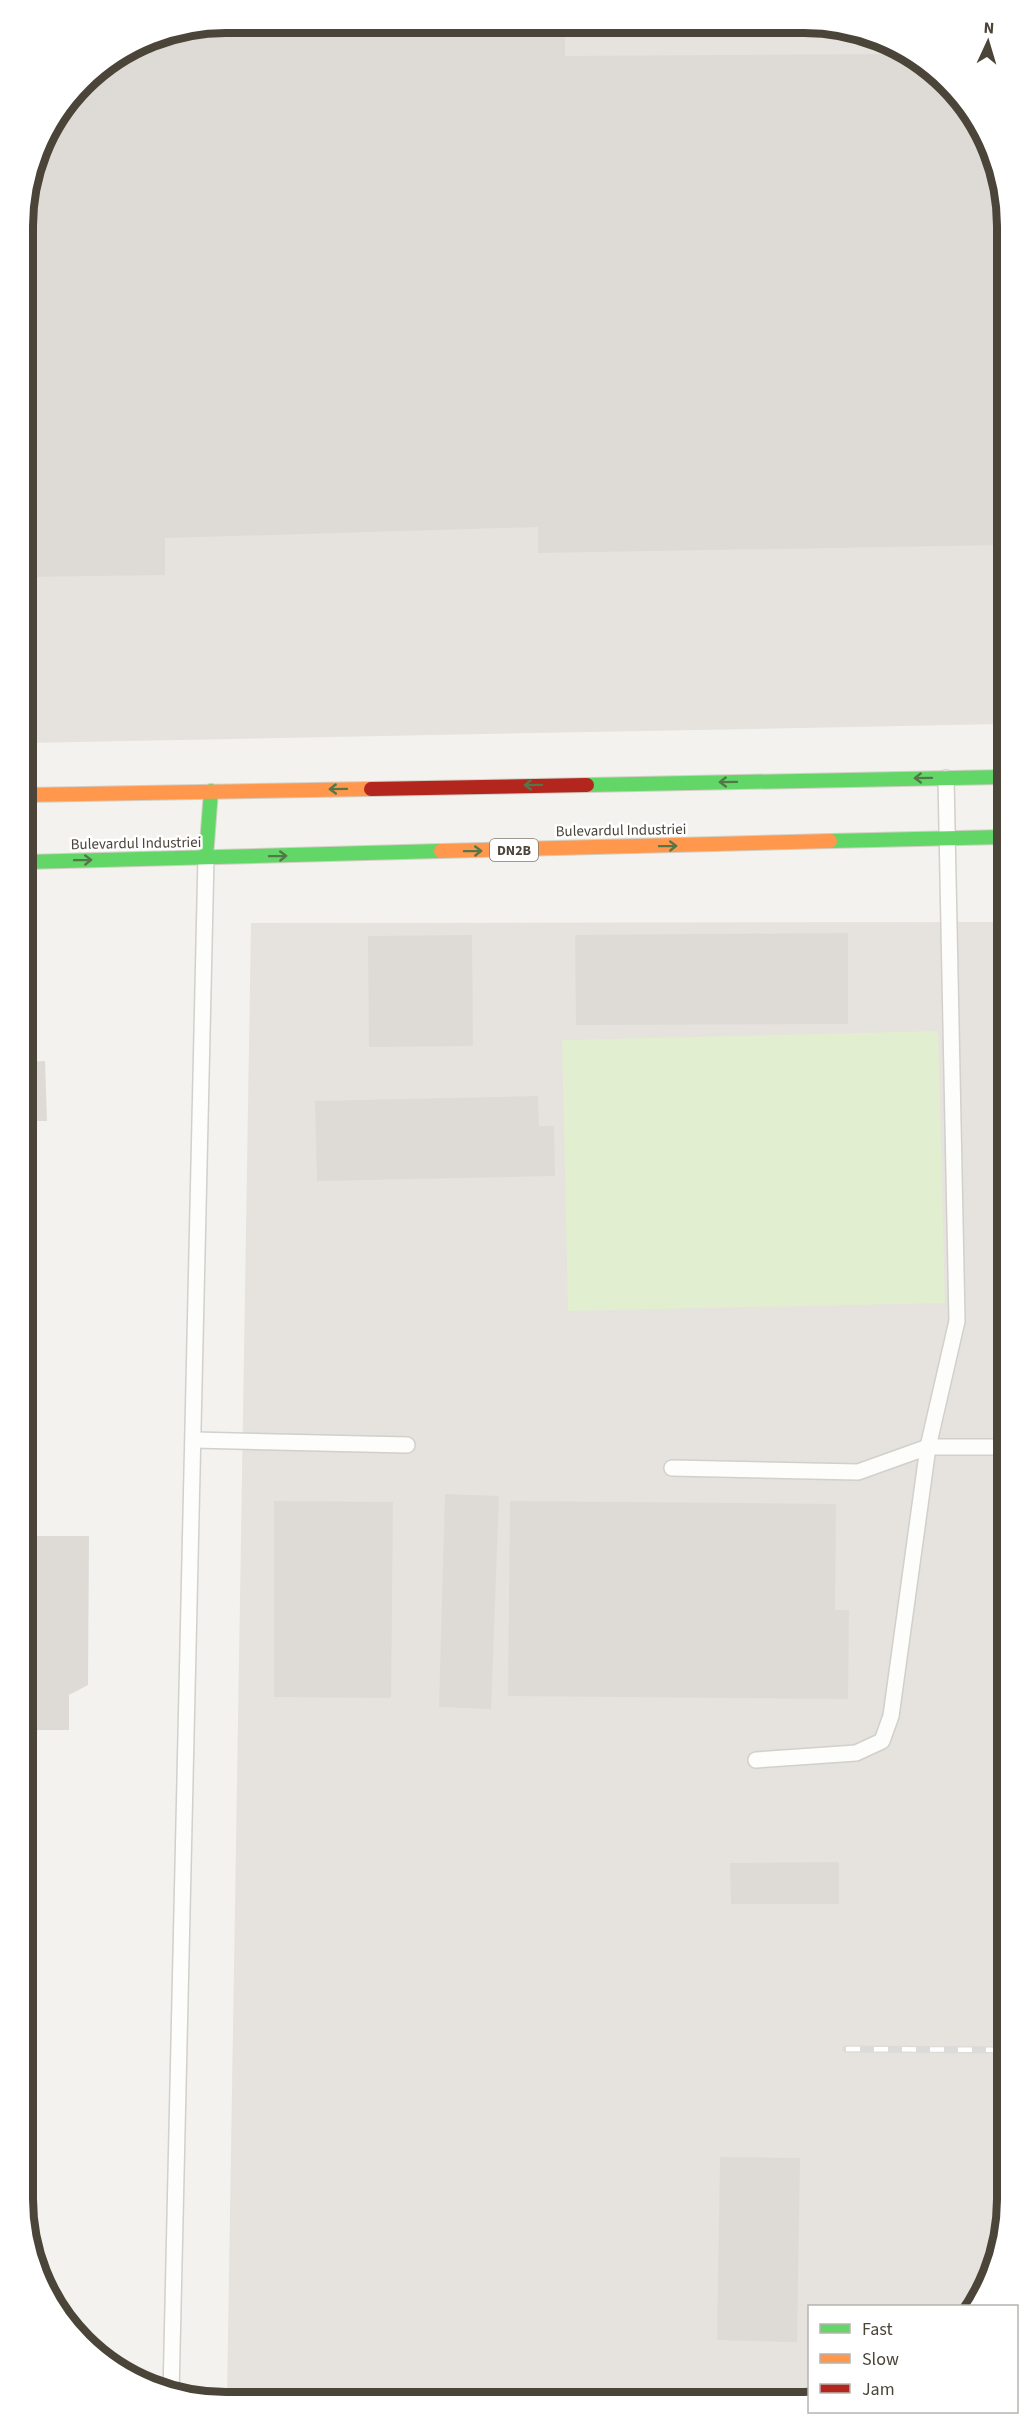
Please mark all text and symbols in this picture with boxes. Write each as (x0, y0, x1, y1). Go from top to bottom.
north arrow (958, 12, 1018, 72)
text: N (983, 17, 995, 39)
one-way arrow (914, 773, 934, 784)
one-way arrow (719, 776, 739, 788)
one-way arrow (524, 780, 544, 791)
one-way arrow (329, 783, 349, 795)
street label: Bulevardul Industriei (555, 819, 687, 842)
street label: Bulevardul Industriei (70, 832, 202, 855)
road number: DN2B (490, 839, 538, 861)
one-way arrow (658, 840, 678, 851)
one-way arrow (463, 845, 483, 856)
one-way arrow (268, 850, 288, 861)
one-way arrow (73, 855, 93, 866)
legend (808, 2305, 1018, 2413)
text: Fast (862, 2317, 893, 2342)
text: Slow (862, 2347, 899, 2372)
text: Jam (862, 2377, 895, 2402)

